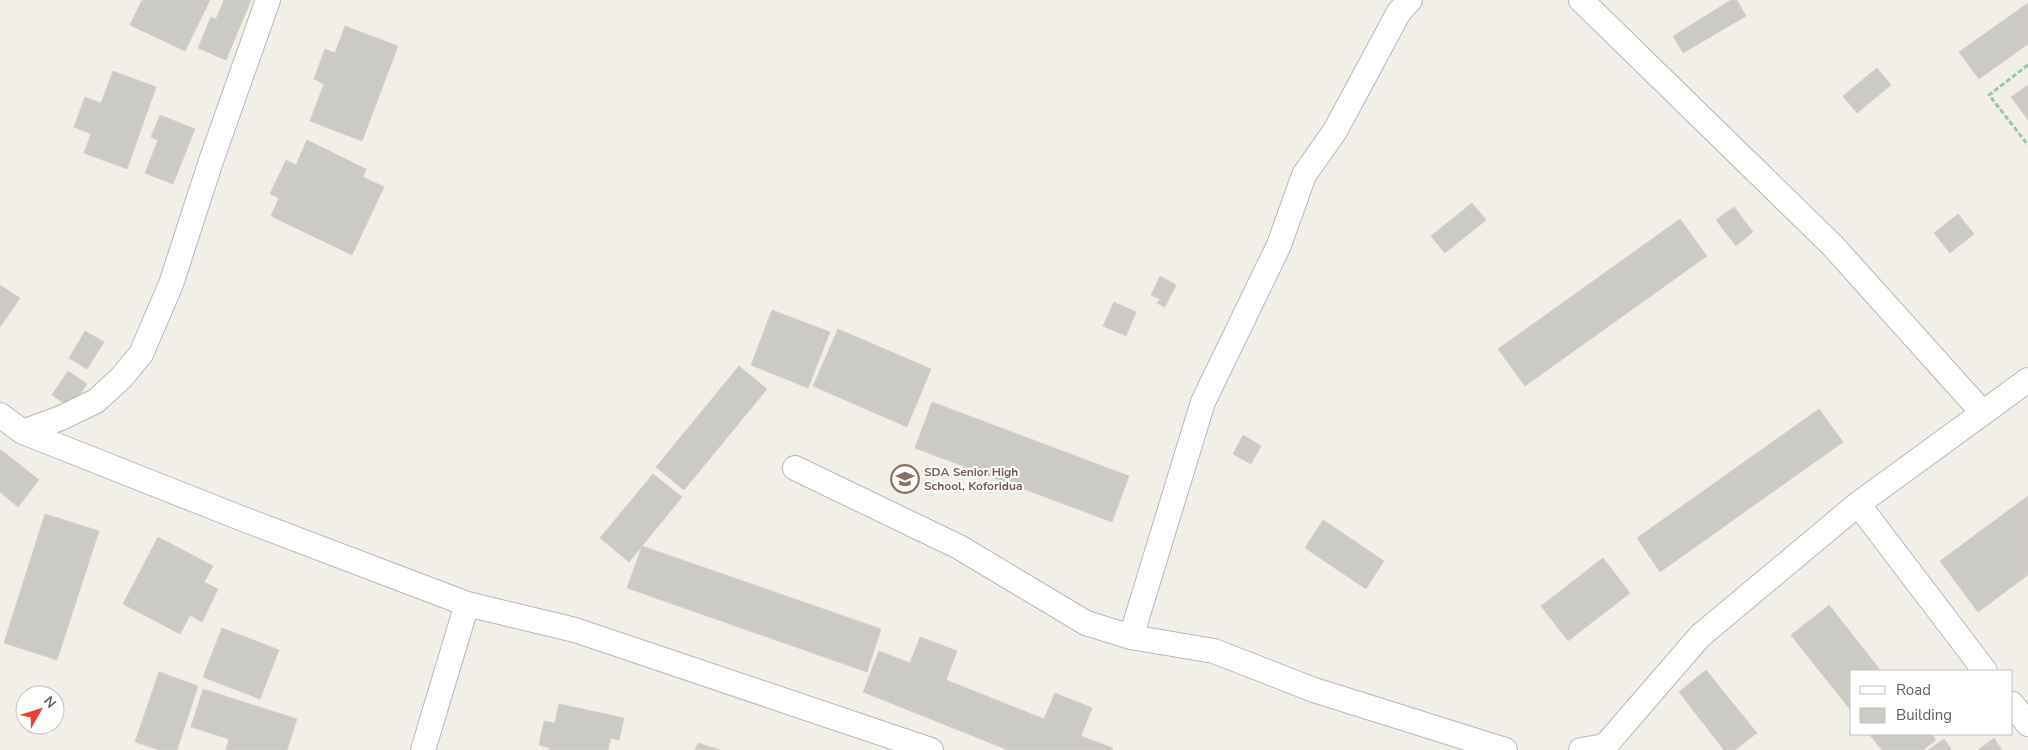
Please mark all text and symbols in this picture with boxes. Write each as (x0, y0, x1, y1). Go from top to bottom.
school or university icon: SDA Senior High School, Koforidua (890, 464, 920, 494)
place label: SDA Senior High School, Koforidua (924, 464, 1023, 494)
legend (1850, 670, 2013, 735)
text: Road (1896, 680, 1931, 700)
north arrow (15, 685, 65, 735)
text: N (39, 692, 60, 712)
text: Building (1896, 705, 1952, 725)

